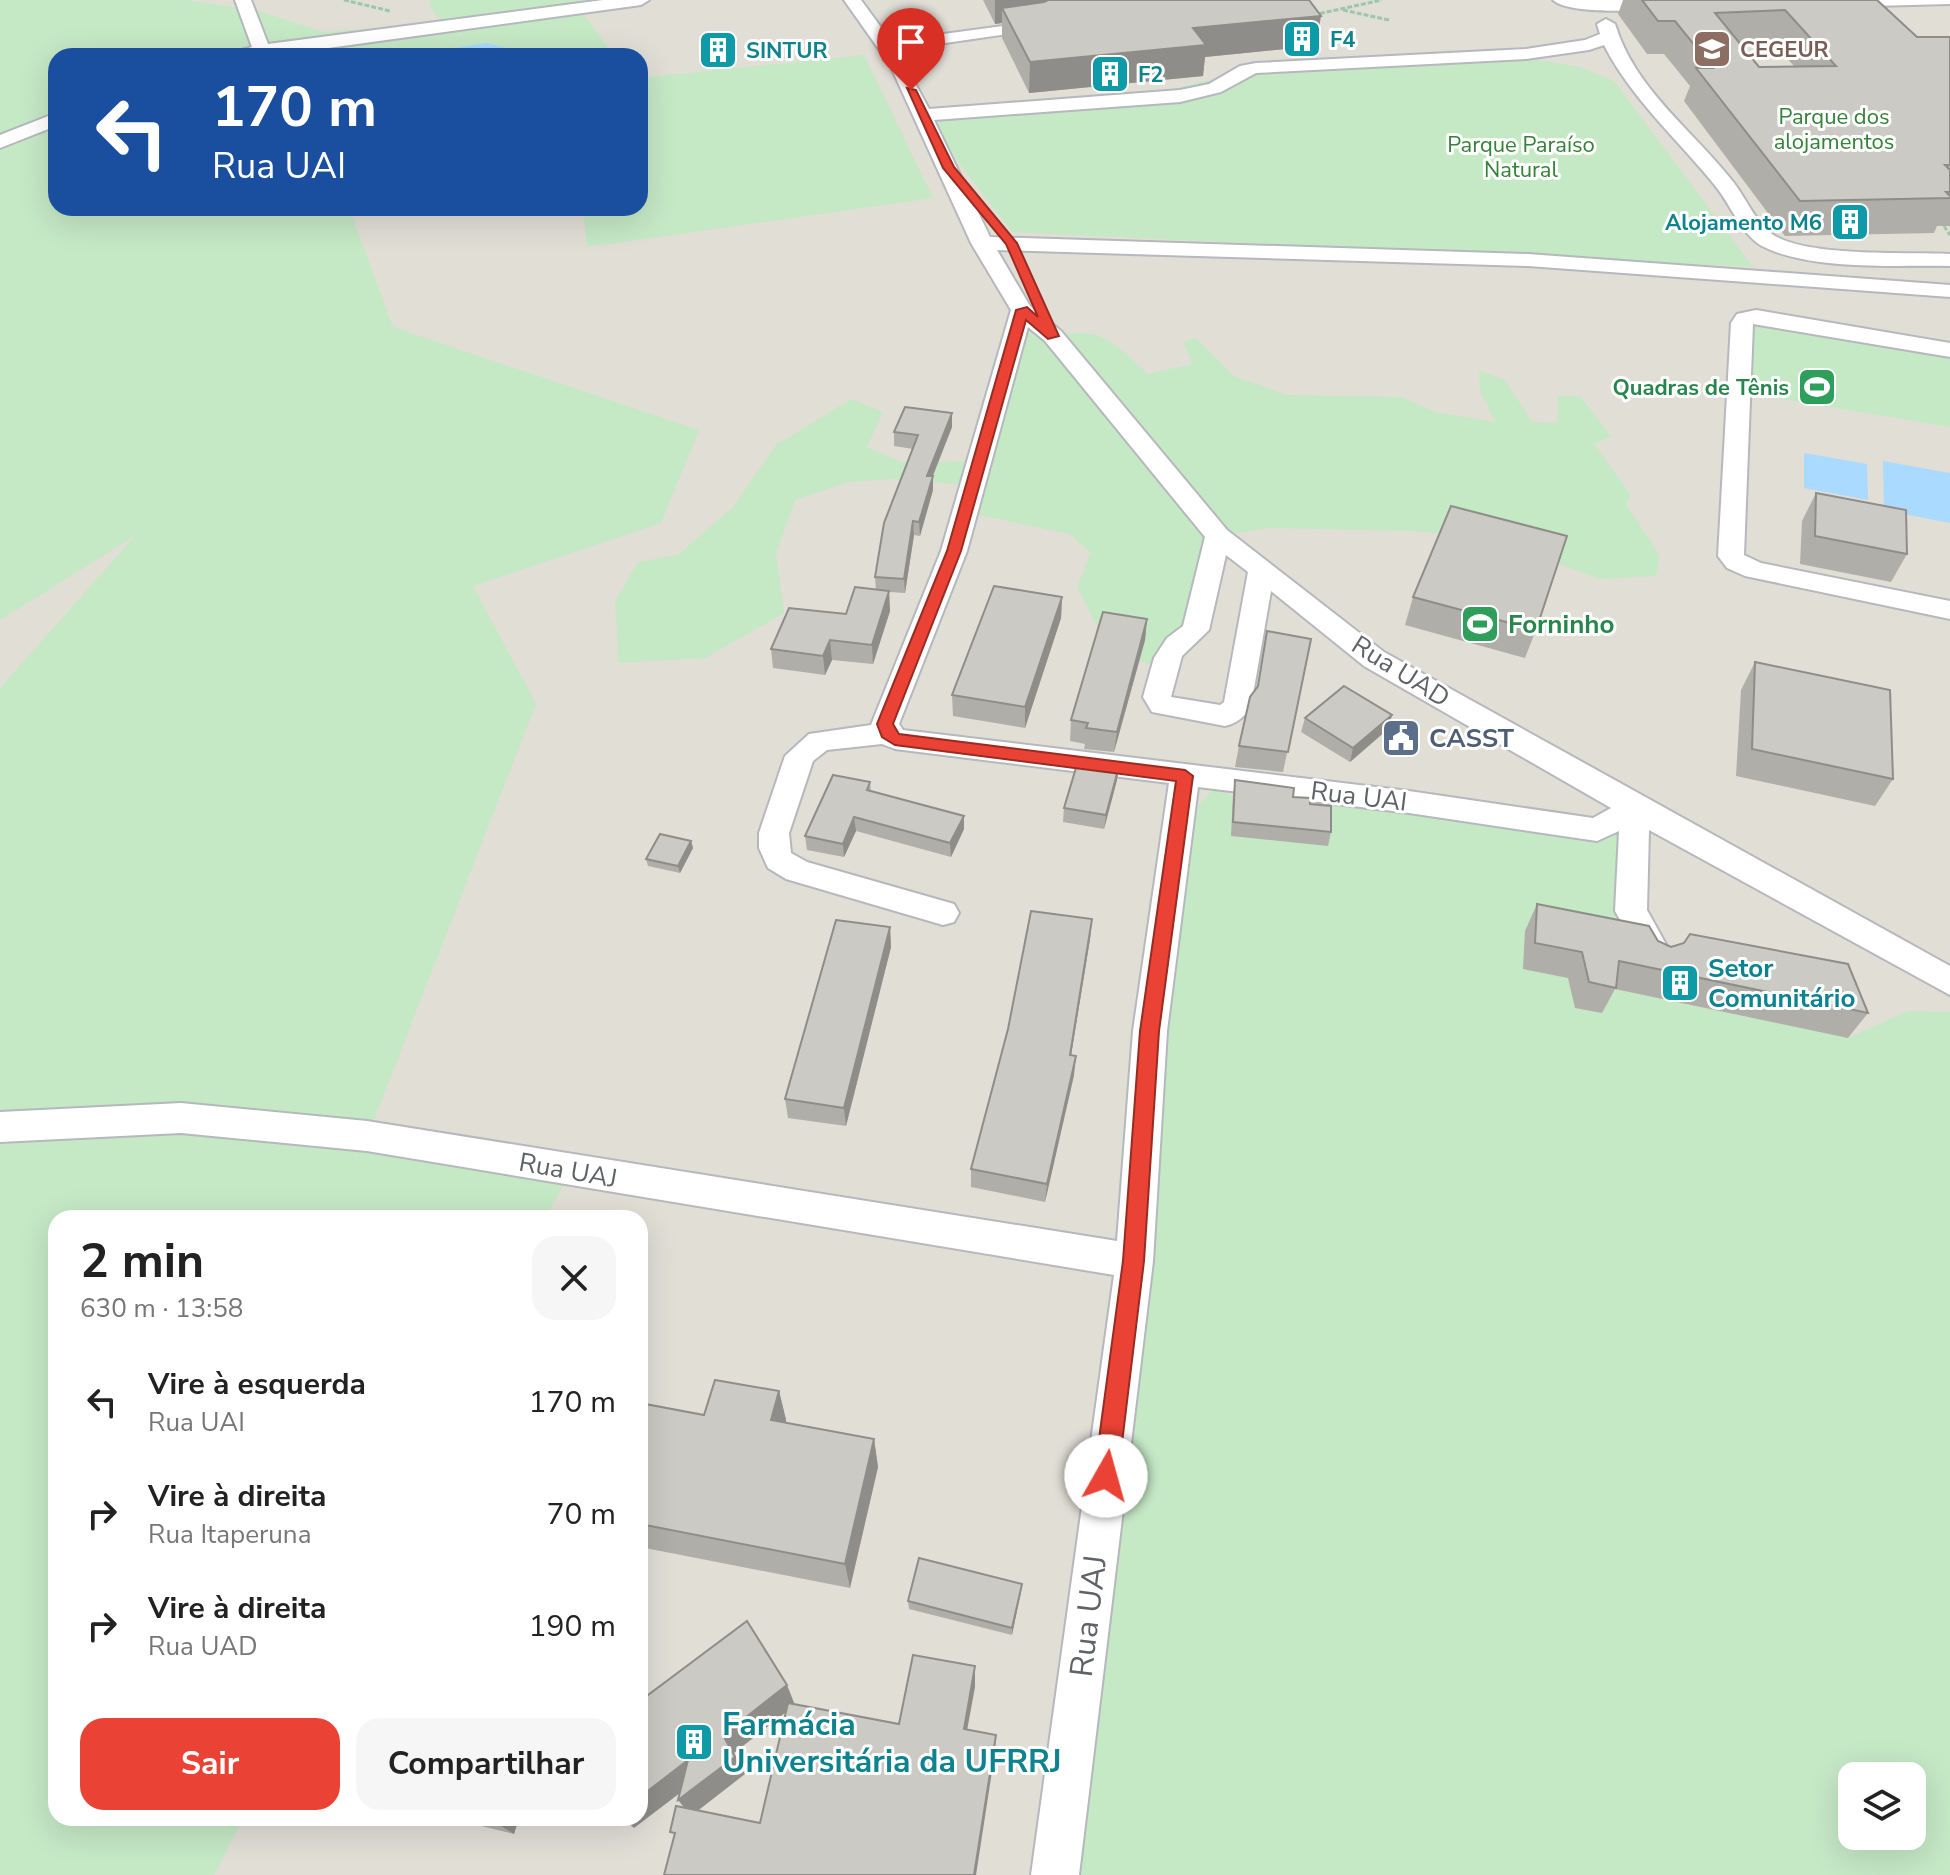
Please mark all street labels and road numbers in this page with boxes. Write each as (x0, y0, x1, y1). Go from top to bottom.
street label: Rua UAD (1345, 628, 1456, 715)
street label: Rua UAI (1309, 773, 1409, 820)
street label: Rua UAJ (516, 1145, 620, 1196)
street label: Rua UAJ (1060, 1553, 1117, 1679)

